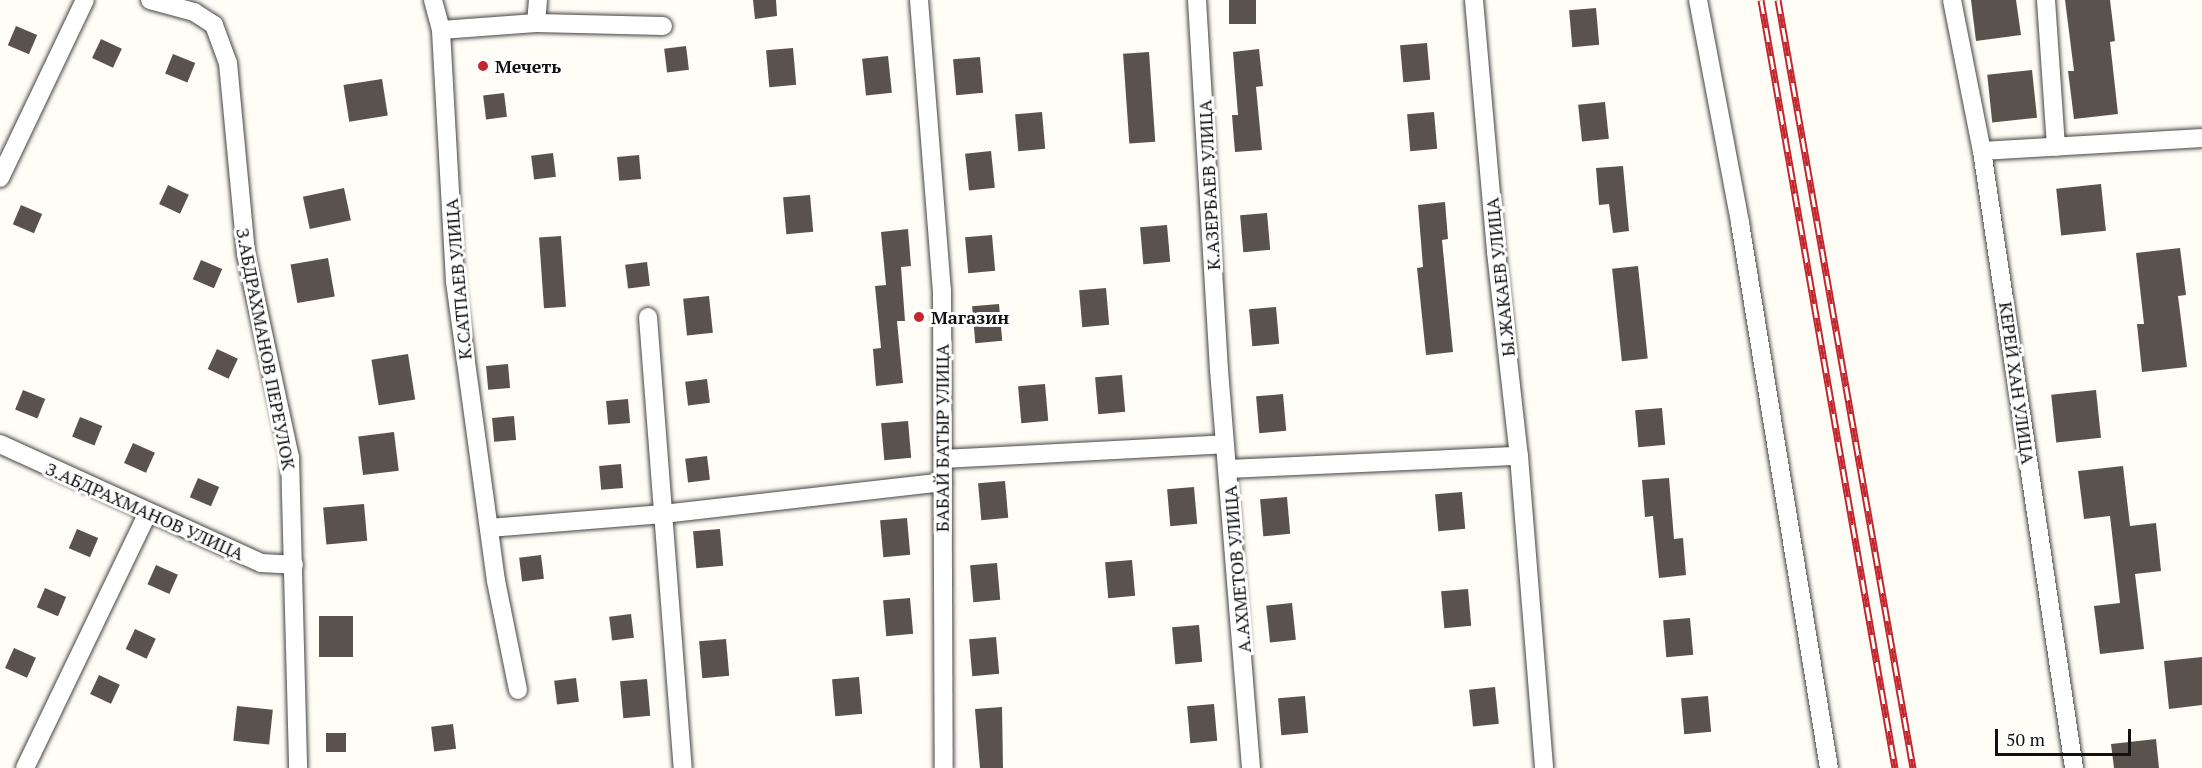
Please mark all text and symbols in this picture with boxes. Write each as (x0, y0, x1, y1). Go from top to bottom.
place label: Мечеть (495, 55, 561, 77)
marker: Мечеть (476, 59, 490, 73)
street label: К.АЗЕРБАЕВ УЛИЦА (1194, 99, 1224, 271)
street label: Ы.ЖАКАЕВ УЛИЦА (1481, 196, 1519, 358)
street label: К.САТПАЕВ УЛИЦА (440, 197, 476, 361)
street label: З.АБДРАХМАНОВ ПЕРЕУЛОК (232, 226, 300, 472)
street label: КЕРЕЙ ХАН УЛИЦА (1995, 300, 2039, 466)
place label: Магазин (931, 306, 1009, 328)
marker: Магазин (912, 310, 926, 324)
street label: БАБАЙ БАТЫР УЛИЦА (931, 344, 953, 532)
street label: З.АБДРАХМАНОВ УЛИЦА (42, 457, 248, 565)
street label: А.АХМЕТОВ УЛИЦА (1219, 484, 1255, 654)
scale bar (1998, 717, 2134, 755)
text: 50 m (2006, 727, 2045, 751)

